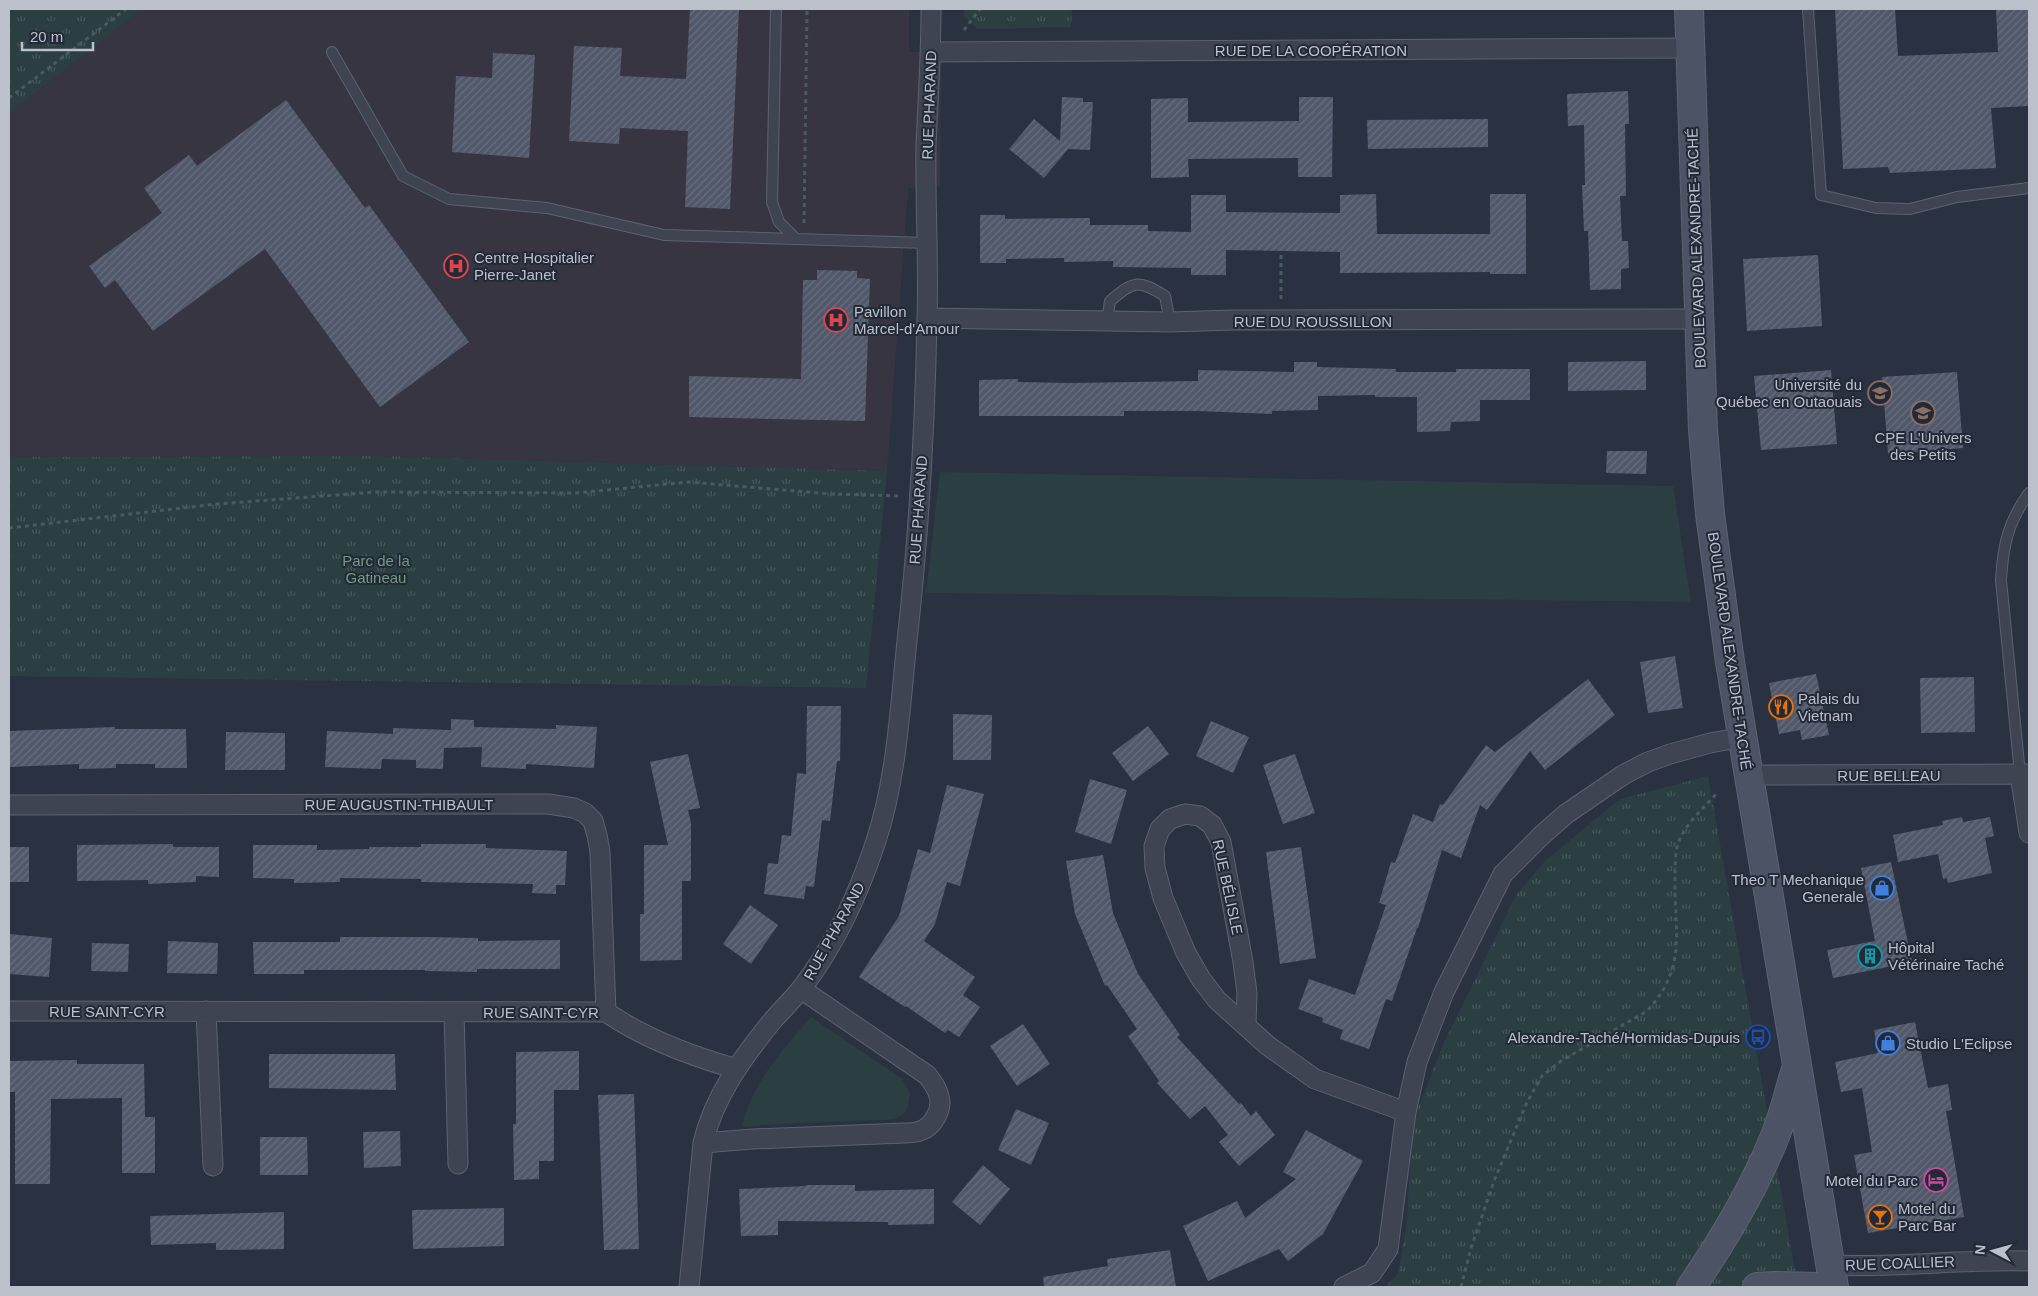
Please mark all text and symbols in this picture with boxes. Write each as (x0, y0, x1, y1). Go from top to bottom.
scale bar (22, 20, 94, 52)
text: 20 m (30, 28, 63, 45)
street label: RUE DE LA COOPÉRATION (1215, 42, 1407, 59)
street label: RUE PHARAND (919, 50, 939, 160)
street label: BOULEVARD ALEXANDRE-TACHÉ (1683, 128, 1709, 368)
place label: Centre Hospitalier Pierre-Janet (474, 249, 594, 283)
hospital icon: Centre Hospitalier Pierre-Janet (443, 253, 469, 279)
place label: Pavillon Marcel-d'Amour (854, 303, 959, 337)
hospital icon: Pavillon Marcel-d'Amour (823, 307, 849, 333)
street label: RUE DU ROUSSILLON (1234, 313, 1392, 330)
place label: Université du Québec en Outaouais (1716, 376, 1862, 410)
school or university icon: Université du Québec en Outaouais (1867, 380, 1893, 406)
school or university icon: CPE L'Univers des Petits (1910, 400, 1936, 426)
place label: CPE L'Univers des Petits (1874, 429, 1972, 463)
street label: RUE PHARAND (906, 455, 930, 565)
street label: BOULEVARD ALEXANDRE-TACHÉ (1705, 531, 1755, 771)
park label: Parc de la Gatineau (342, 552, 410, 586)
place label: Palais du Vietnam (1798, 690, 1860, 724)
restaurant icon: Palais du Vietnam (1768, 694, 1794, 720)
street label: RUE BELLEAU (1837, 767, 1941, 784)
street label: RUE AUGUSTIN-THIBAULT (305, 796, 493, 813)
street label: RUE BÉLISLE (1210, 838, 1246, 936)
place label: Theo T Mechanique Generale (1731, 871, 1864, 905)
shop icon: Theo T Mechanique Generale (1869, 875, 1895, 901)
street label: RUE PHARAND (800, 879, 868, 983)
place label: Hôpital Vétérinaire Taché (1888, 939, 2004, 973)
building icon: Hôpital Vétérinaire Taché (1857, 943, 1883, 969)
street label: RUE SAINT-CYR (49, 1003, 165, 1020)
street label: RUE SAINT-CYR (483, 1004, 599, 1021)
bus stop icon: Alexandre-Taché/Hormidas-Dupuis (1745, 1024, 1771, 1050)
place label: Alexandre-Taché/Hormidas-Dupuis (1507, 1029, 1740, 1046)
shop icon: Studio L'Eclipse (1875, 1030, 1901, 1056)
place label: Studio L'Eclipse (1906, 1035, 2012, 1052)
hotel icon: Motel du Parc (1923, 1167, 1949, 1193)
place label: Motel du Parc (1825, 1172, 1918, 1189)
place label: Motel du Parc Bar (1898, 1200, 1956, 1234)
bar icon: Motel du Parc Bar (1867, 1204, 1893, 1230)
north arrow (1968, 1226, 2018, 1276)
text: N (1972, 1244, 1989, 1256)
street label: RUE COALLIER (1845, 1253, 1955, 1273)

